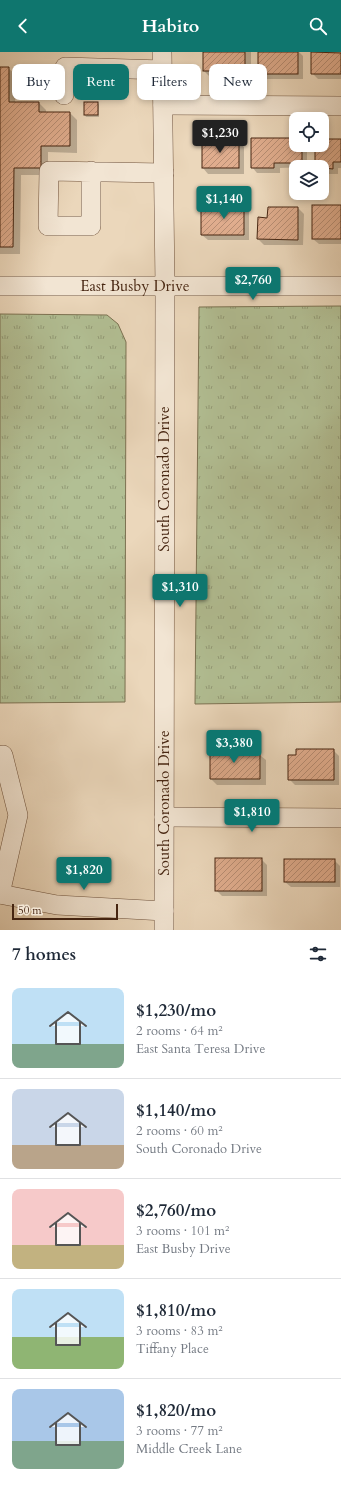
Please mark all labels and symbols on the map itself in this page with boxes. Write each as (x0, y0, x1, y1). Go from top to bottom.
pin: $1,230 (187, 120, 253, 154)
pin: $1,140 (191, 186, 257, 220)
pin: $2,760 (220, 267, 286, 301)
street label: East Busby Drive (80, 276, 190, 296)
street label: South Coronado Drive (154, 406, 174, 552)
pin: $1,310 (147, 574, 213, 608)
street label: South Coronado Drive (154, 730, 174, 876)
pin: $3,380 (201, 730, 267, 764)
pin: $1,810 (219, 799, 285, 833)
pin: $1,820 (51, 857, 117, 891)
scale bar (12, 902, 118, 921)

